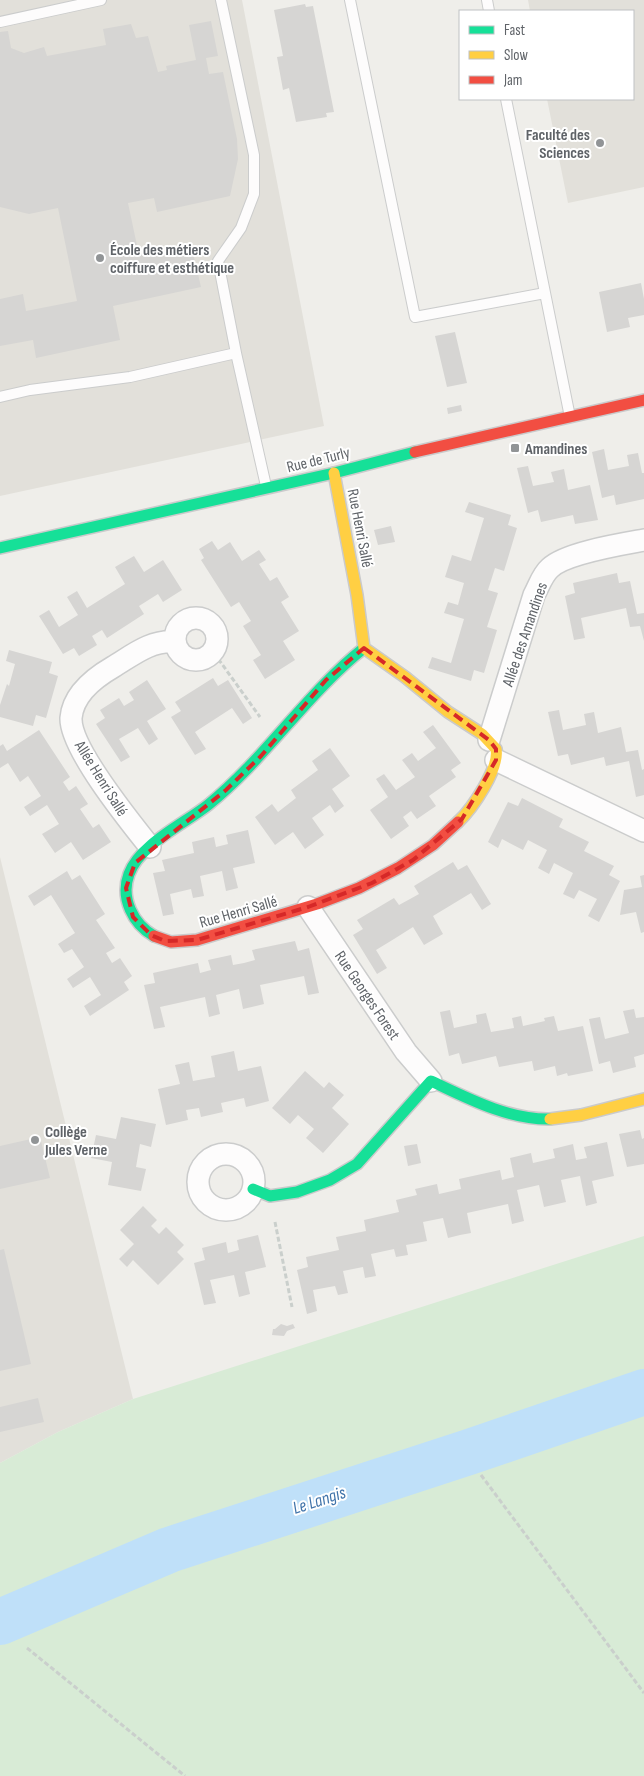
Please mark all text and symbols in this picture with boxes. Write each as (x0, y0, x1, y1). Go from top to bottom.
legend (459, 10, 634, 100)
text: Fast (504, 21, 526, 40)
text: Slow (504, 46, 528, 65)
text: Jam (503, 71, 522, 90)
place label: Faculté des Sciences (526, 126, 590, 163)
marker: Faculté des Sciences (594, 137, 606, 149)
place label: École des métiers coiffure et esthétique (110, 241, 234, 278)
marker: École des métiers coiffure et esthétique (94, 252, 106, 264)
place label: Amandines (524, 440, 587, 459)
marker: Amandines (509, 442, 521, 454)
street label: Rue de Turly (285, 443, 352, 477)
street label: Rue Henri Sallé (343, 487, 376, 569)
street label: Allée des Amandines (498, 580, 552, 690)
street label: Allée Henri Sallé (70, 737, 131, 820)
street label: Rue Henri Sallé (197, 892, 279, 933)
street label: Rue Georges Forest (330, 948, 404, 1044)
place label: Collège Jules Verne (44, 1123, 107, 1160)
marker: Collège Jules Verne (29, 1134, 41, 1146)
water label: Le Langis (290, 1482, 349, 1519)

